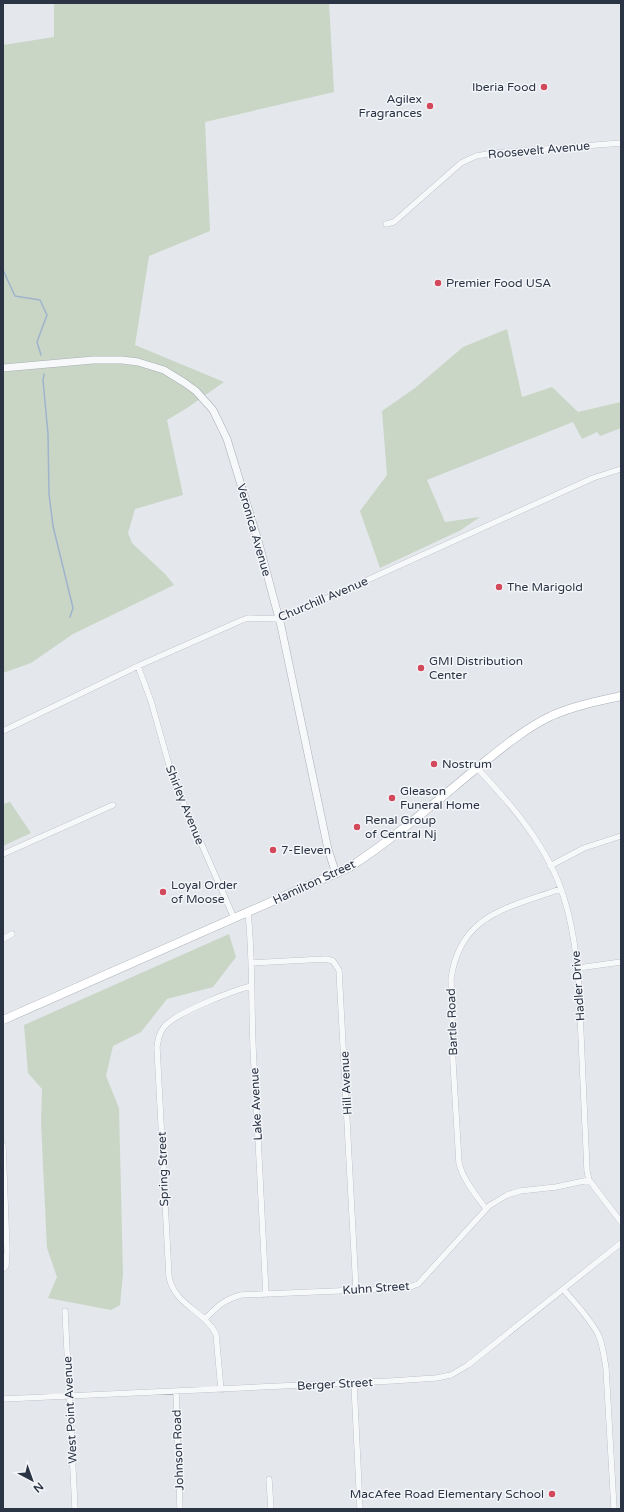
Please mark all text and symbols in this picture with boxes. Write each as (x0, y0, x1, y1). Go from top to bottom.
place label: Iberia Food (472, 80, 536, 94)
marker: Iberia Food (539, 82, 549, 92)
place label: Agilex Fragrances (359, 92, 422, 120)
marker: Agilex Fragrances (425, 101, 435, 111)
street label: Roosevelt Avenue (487, 139, 591, 161)
place label: Premier Food USA (446, 276, 551, 290)
marker: Premier Food USA (433, 278, 443, 288)
street label: Veronica Avenue (234, 482, 274, 578)
street label: Churchill Avenue (276, 574, 370, 624)
place label: The Marigold (507, 580, 583, 594)
marker: The Marigold (494, 582, 504, 592)
place label: GMI Distribution Center (429, 654, 523, 682)
marker: GMI Distribution Center (416, 663, 426, 673)
place label: Nostrum (442, 757, 492, 771)
marker: Nostrum (429, 759, 439, 769)
street label: Shirley Avenue (163, 763, 207, 847)
place label: Gleason Funeral Home (400, 784, 480, 812)
marker: Gleason Funeral Home (387, 793, 397, 803)
place label: Renal Group of Central Nj (365, 813, 437, 841)
marker: Renal Group of Central Nj (352, 822, 362, 832)
place label: 7-Eleven (281, 843, 331, 857)
marker: 7-Eleven (268, 845, 278, 855)
street label: Hamilton Street (271, 857, 358, 907)
place label: Loyal Order of Moose (171, 878, 238, 906)
marker: Loyal Order of Moose (158, 887, 168, 897)
street label: Hadler Drive (569, 950, 587, 1022)
street label: Bartle Road (444, 988, 460, 1056)
street label: Hill Avenue (337, 1050, 355, 1115)
street label: Lake Avenue (247, 1067, 265, 1141)
street label: Spring Street (155, 1131, 171, 1207)
street label: Kuhn Street (342, 1279, 411, 1297)
street label: West Point Avenue (60, 1356, 80, 1464)
street label: Berger Street (297, 1375, 374, 1393)
street label: Johnson Road (170, 1409, 186, 1491)
north arrow (12, 1460, 52, 1500)
text: N (31, 1479, 46, 1495)
place label: MacAfee Road Elementary School (350, 1487, 544, 1501)
marker: MacAfee Road Elementary School (547, 1489, 557, 1499)

